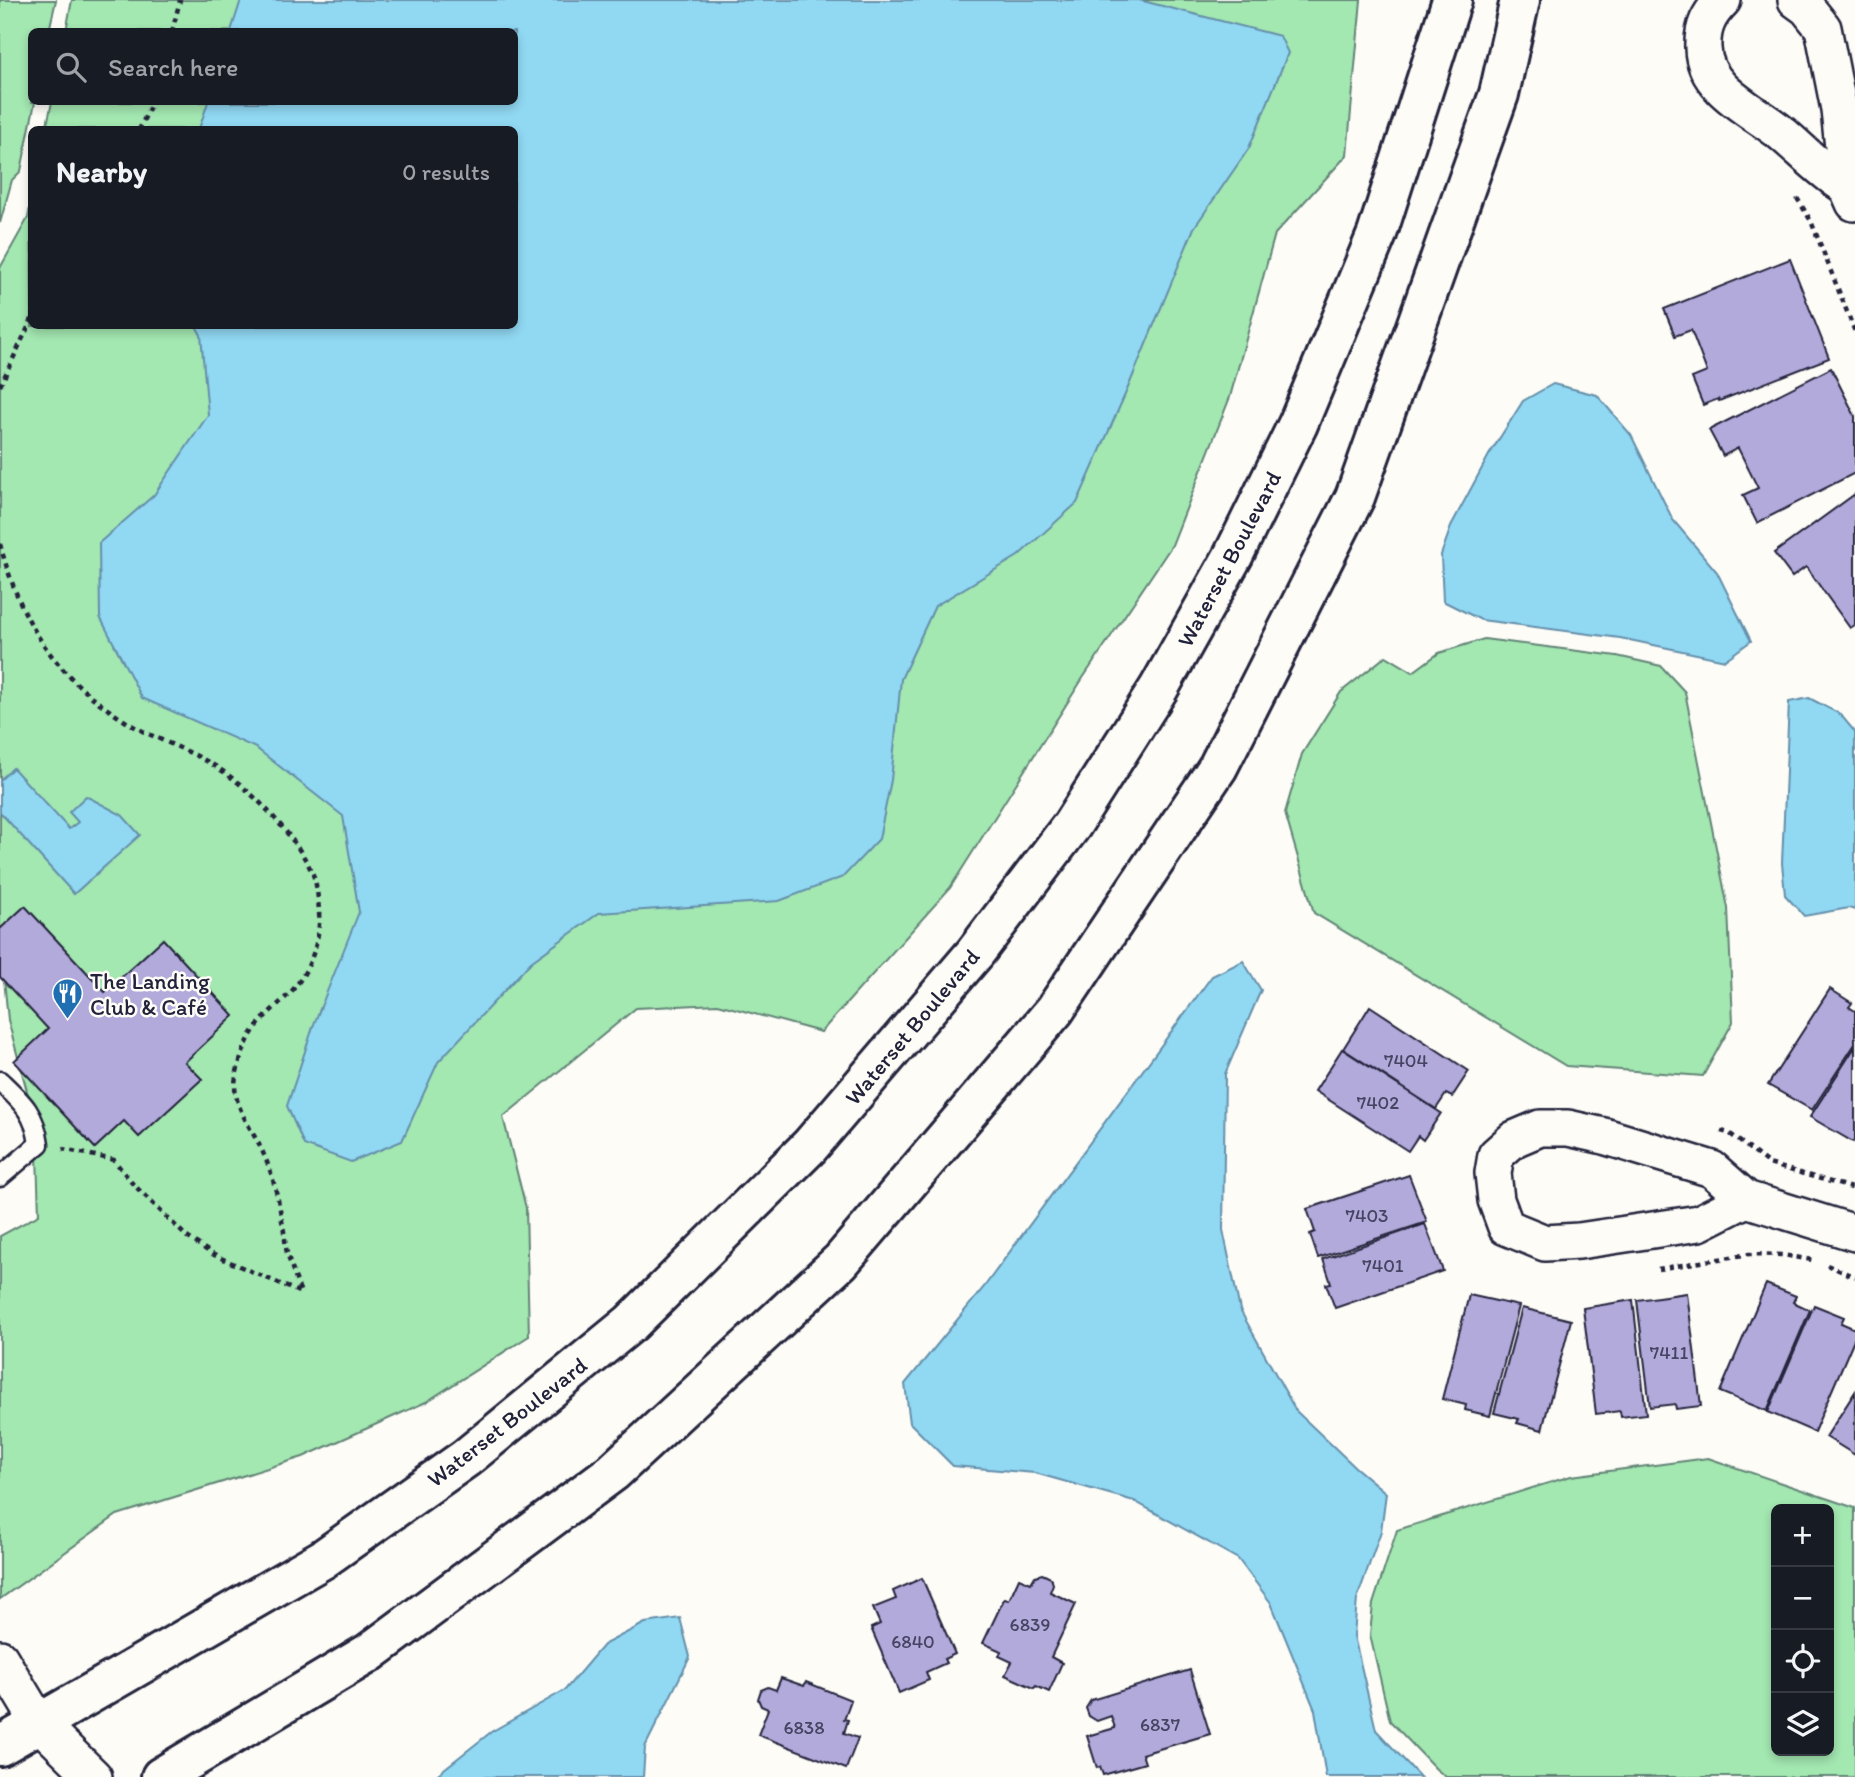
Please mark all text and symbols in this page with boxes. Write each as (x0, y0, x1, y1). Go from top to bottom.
search box (28, 28, 518, 105)
icon: search (52, 48, 90, 86)
text: Search here (108, 51, 238, 83)
text: Nearby (56, 153, 147, 190)
text: 0 results (402, 158, 490, 186)
street label: Waterset Boulevard (1171, 466, 1287, 652)
street label: Waterset Boulevard (839, 943, 985, 1111)
place label: The Landing Club & Café (90, 967, 210, 1021)
restaurant icon: The Landing Club & Café (50, 977, 84, 1021)
house number: 7404 (1384, 1049, 1428, 1072)
house number: 7402 (1357, 1091, 1399, 1114)
house number: 7403 (1346, 1204, 1388, 1227)
house number: 7401 (1362, 1254, 1404, 1277)
house number: 7411 (1650, 1341, 1688, 1364)
street label: Waterset Boulevard (422, 1351, 592, 1493)
map controls (1771, 1504, 1834, 1756)
button: + (1771, 1504, 1834, 1567)
button: − (1771, 1567, 1834, 1630)
house number: 6839 (1010, 1613, 1050, 1636)
house number: 6840 (891, 1630, 935, 1653)
button: locate (1771, 1630, 1834, 1693)
button: layers (1771, 1693, 1834, 1756)
house number: 6837 (1140, 1713, 1180, 1736)
house number: 6838 (783, 1716, 825, 1739)

